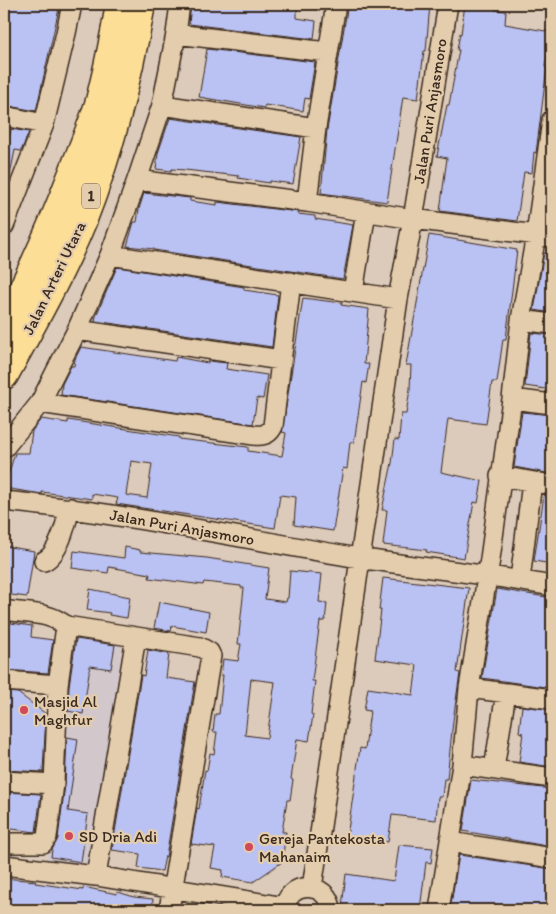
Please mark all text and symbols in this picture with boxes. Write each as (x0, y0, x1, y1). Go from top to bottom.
street label: Jalan Puri Anjasmoro (409, 37, 451, 185)
road number: 1 (82, 184, 100, 208)
street label: Jalan Arteri Utara (18, 218, 90, 338)
street label: Jalan Puri Anjasmoro (108, 505, 256, 549)
place label: Masjid Al Maghfur (34, 692, 98, 729)
marker: Masjid Al Maghfur (18, 704, 30, 716)
place label: SD Dria Adi (79, 827, 157, 846)
place label: Gereja Pantekosta Mahanaim (259, 829, 386, 866)
marker: SD Dria Adi (63, 830, 75, 842)
marker: Gereja Pantekosta Mahanaim (243, 841, 255, 853)

